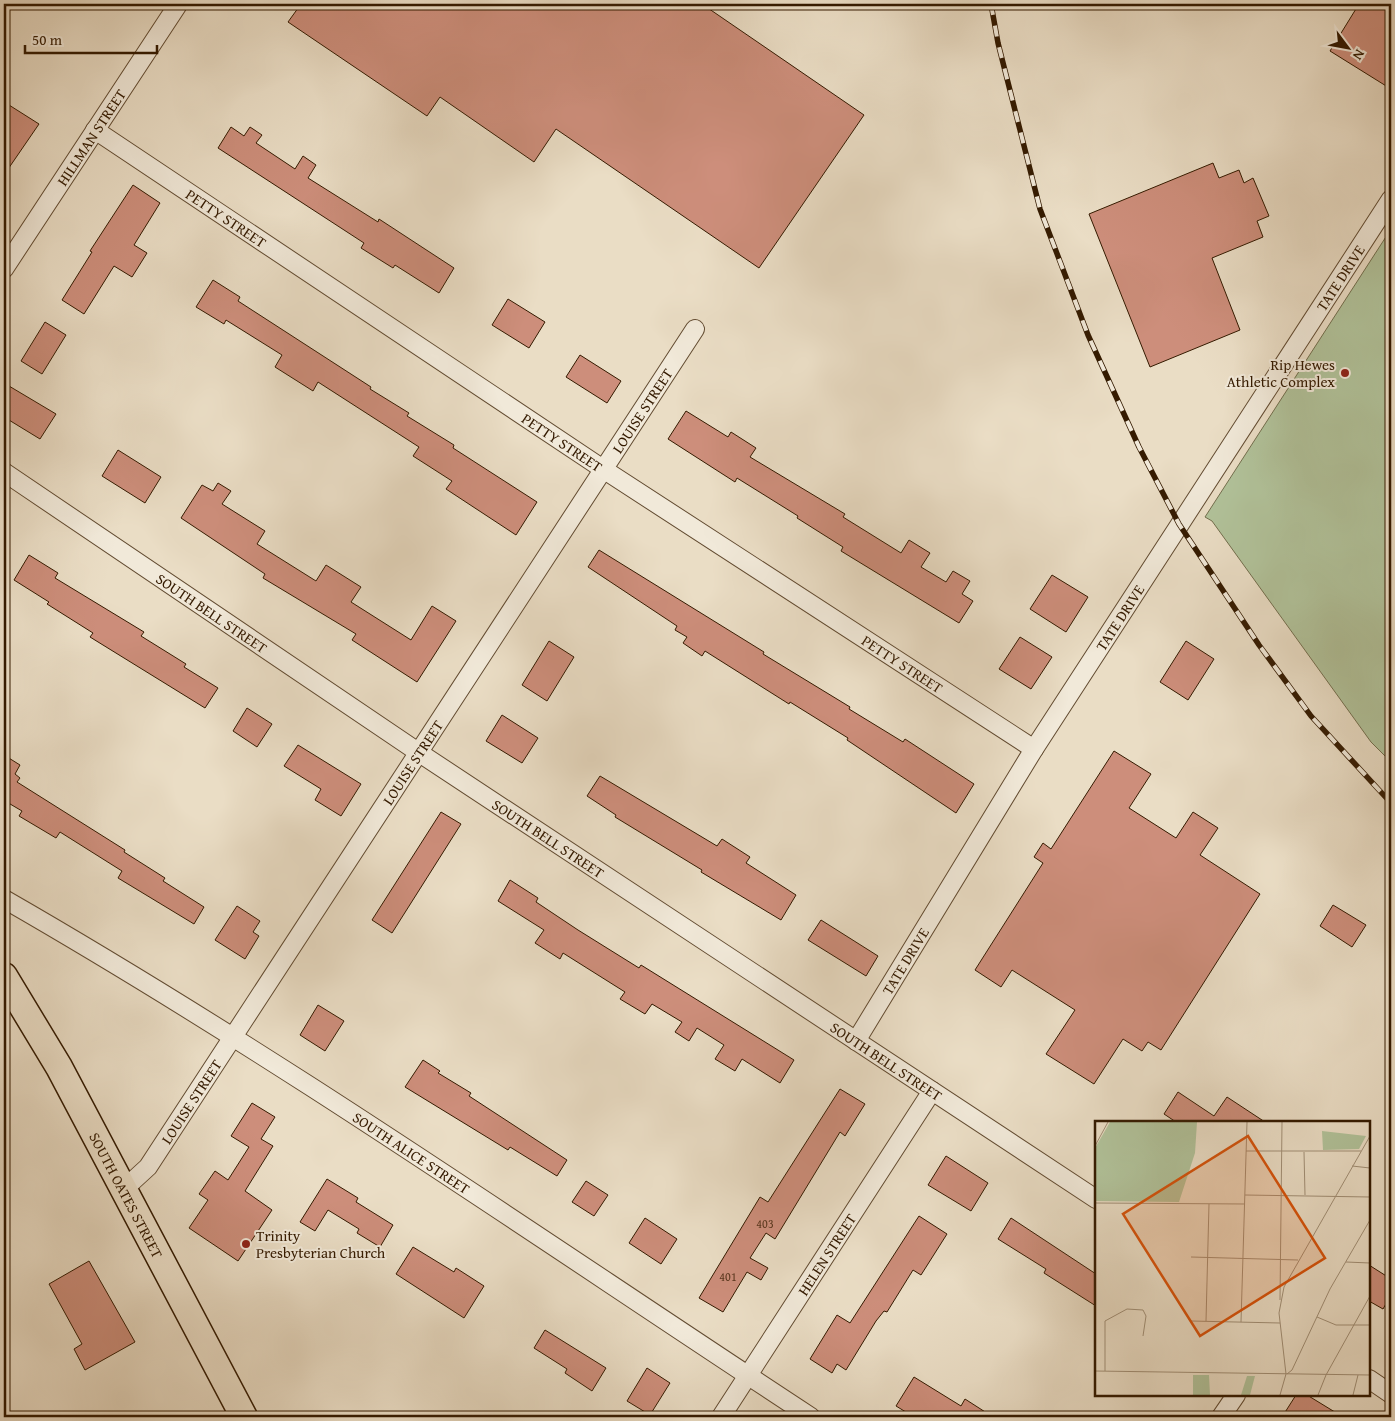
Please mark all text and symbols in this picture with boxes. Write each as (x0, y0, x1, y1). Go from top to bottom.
scale bar (25, 22, 158, 54)
north arrow (1322, 22, 1372, 72)
text: 50 m (32, 29, 63, 50)
text: N (1348, 46, 1370, 65)
street label: HILLMAN STREET (51, 84, 131, 189)
street label: PETTY STREET (182, 183, 271, 253)
street label: TATE DRIVE (1311, 240, 1369, 315)
place label: Rip Hewes Athletic Complex (1227, 354, 1335, 392)
street label: LOUISE STREET (606, 364, 677, 457)
marker: Rip Hewes Athletic Complex (1339, 367, 1351, 379)
street label: PETTY STREET (518, 407, 607, 477)
street label: SOUTH BELL STREET (152, 567, 272, 658)
street label: TATE DRIVE (1090, 580, 1149, 654)
street label: PETTY STREET (858, 630, 948, 698)
street label: LOUISE STREET (377, 715, 448, 809)
street label: SOUTH BELL STREET (488, 793, 609, 883)
street label: TATE DRIVE (876, 923, 934, 998)
street label: SOUTH BELL STREET (826, 1016, 947, 1106)
street label: LOUISE STREET (156, 1054, 227, 1148)
street label: SOUTH ALICE STREET (349, 1106, 475, 1199)
inset map (1095, 1121, 1370, 1396)
street label: SOUTH OATES STREET (85, 1128, 169, 1262)
street label: HELEN STREET (792, 1209, 861, 1299)
house number: 403 (756, 1215, 774, 1232)
place label: Trinity Presbyterian Church (256, 1225, 386, 1263)
marker: Trinity Presbyterian Church (240, 1238, 252, 1250)
house number: 401 (719, 1268, 737, 1285)

